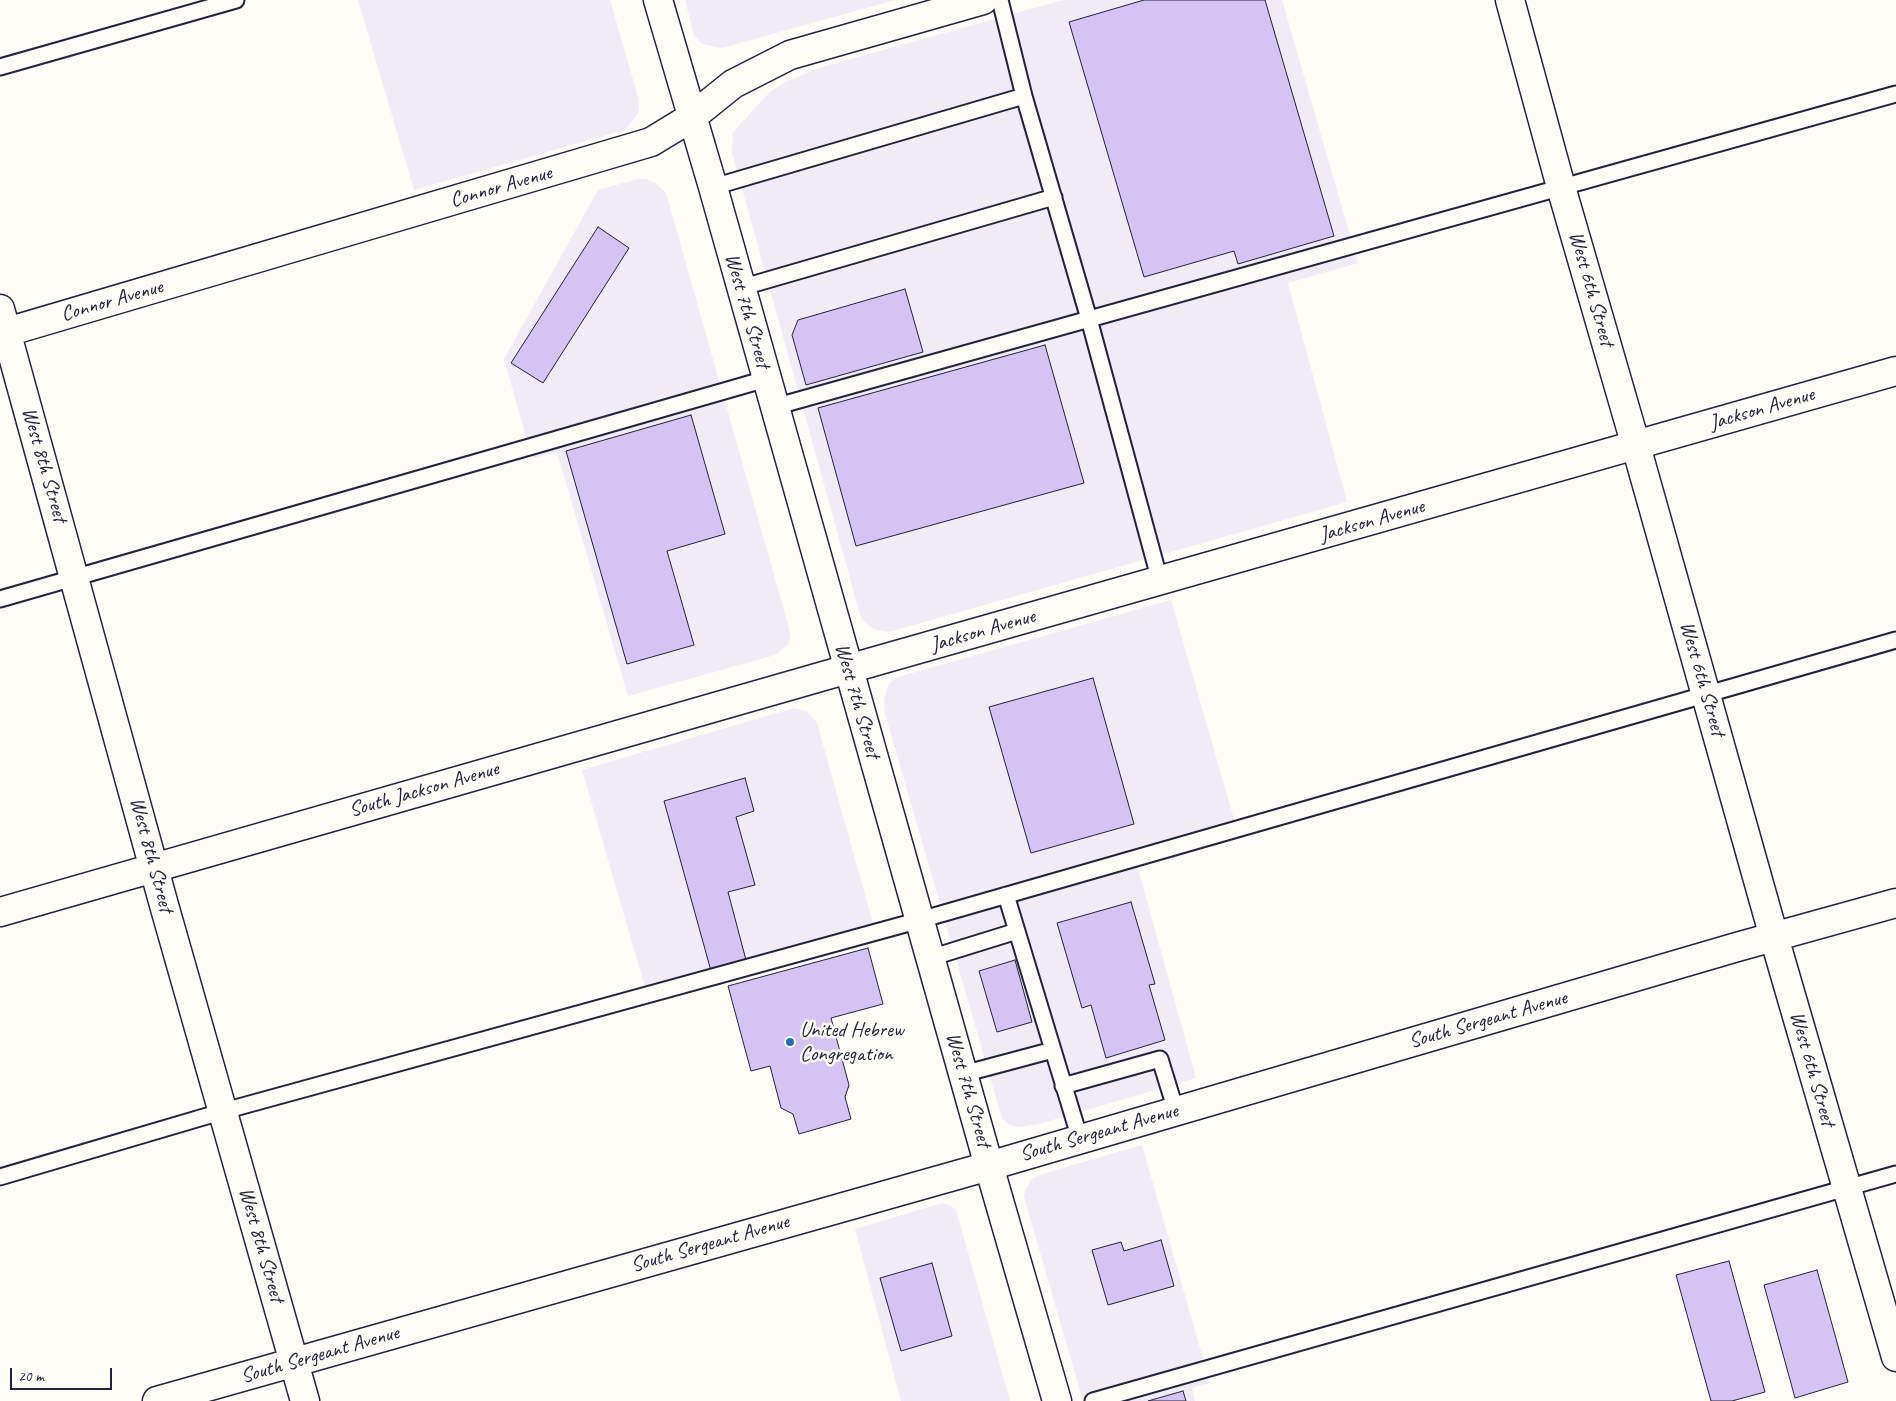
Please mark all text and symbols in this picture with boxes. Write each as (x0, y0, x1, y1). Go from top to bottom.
street label: Connor Avenue (447, 160, 555, 214)
street label: West 6th Street (1563, 229, 1619, 349)
street label: West 7th Street (719, 251, 775, 371)
street label: Connor Avenue (58, 274, 166, 328)
street label: Jackson Avenue (1707, 382, 1817, 436)
street label: West 8th Street (16, 405, 72, 525)
street label: Jackson Avenue (1317, 494, 1427, 548)
street label: Jackson Avenue (928, 604, 1038, 658)
street label: West 6th Street (1674, 619, 1730, 739)
street label: West 7th Street (829, 641, 885, 761)
street label: South Jackson Avenue (346, 757, 502, 823)
street label: West 8th Street (124, 795, 178, 915)
street label: South Sergeant Avenue (1406, 985, 1570, 1055)
street label: West 6th Street (1784, 1009, 1840, 1129)
place label: United Hebrew Congregation (800, 1017, 904, 1067)
street label: West 7th Street (940, 1030, 996, 1150)
marker: United Hebrew Congregation (784, 1036, 796, 1048)
street label: South Sergeant Avenue (1017, 1098, 1181, 1168)
street label: West 8th Street (233, 1185, 289, 1305)
street label: South Sergeant Avenue (628, 1209, 792, 1279)
street label: South Sergeant Avenue (238, 1320, 402, 1390)
scale bar (12, 1358, 115, 1390)
text: 20 m (18, 1367, 44, 1386)

